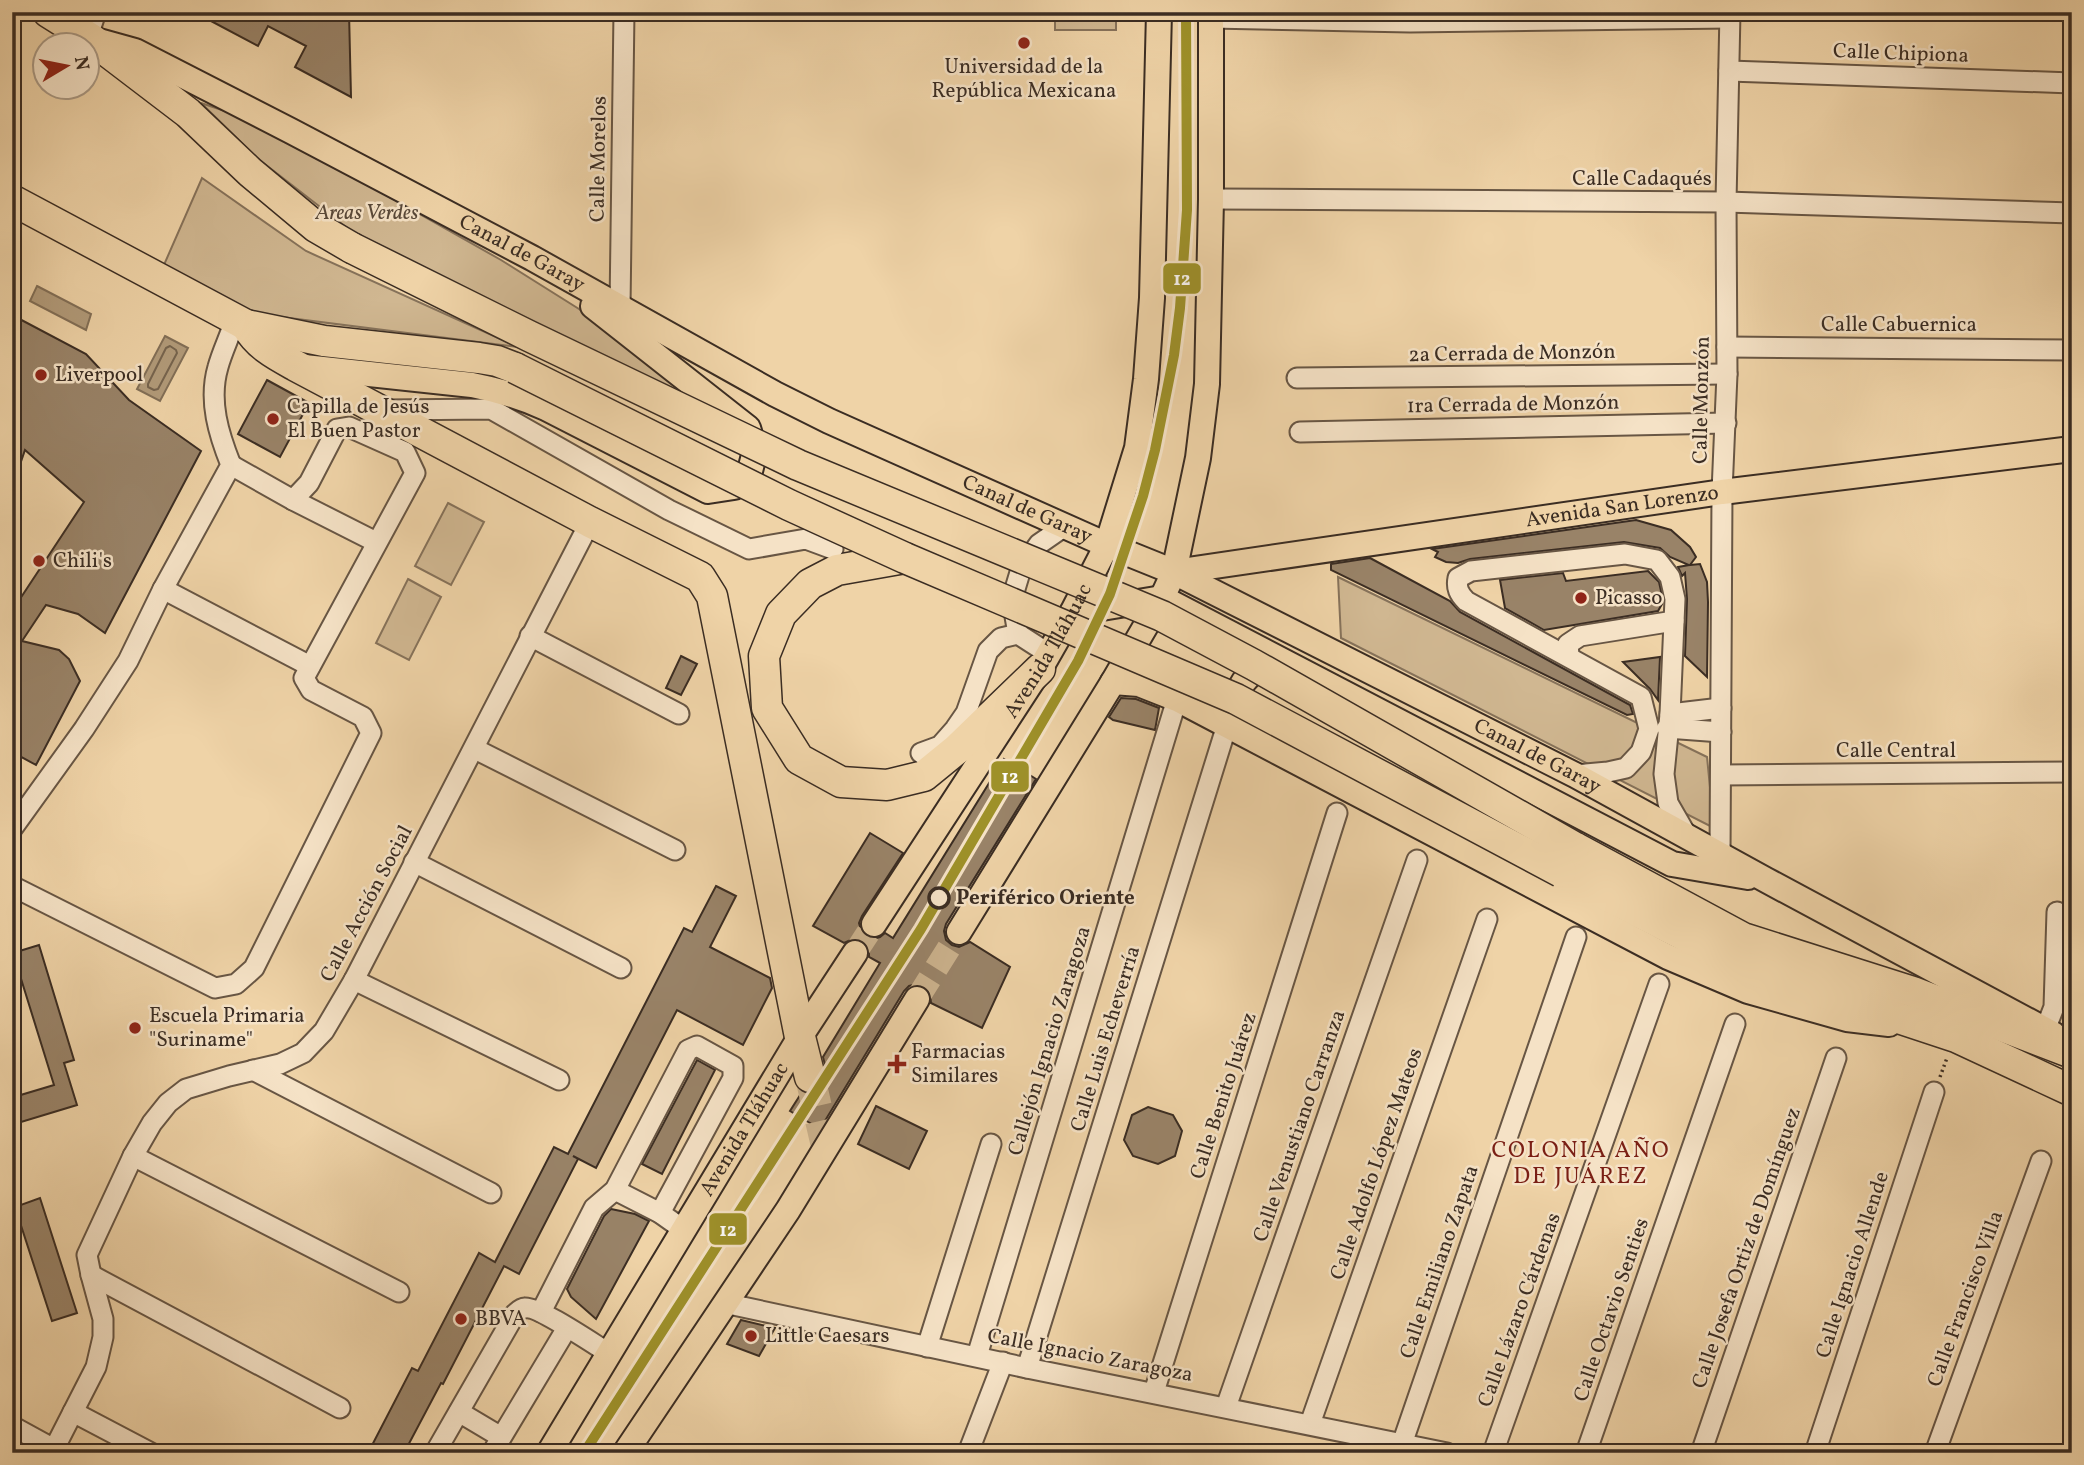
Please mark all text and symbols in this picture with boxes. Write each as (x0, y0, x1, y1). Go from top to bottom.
north arrow (32, 32, 102, 102)
marker: Universidad de la República Mexicana (1016, 35, 1032, 51)
street label: Calle Chipiona (1833, 37, 1969, 71)
place label: Universidad de la República Mexicana (932, 53, 1116, 106)
text: N (67, 54, 95, 73)
street label: Calle Morelos (583, 96, 615, 222)
street label: Calle Cadaqués (1572, 165, 1712, 194)
park label: Areas Verdes (315, 199, 419, 228)
street label: Canal de Garay (454, 207, 591, 300)
line badge: 12 (1162, 262, 1202, 295)
text: 12 (1173, 267, 1191, 293)
street label: Calle Cabuernica (1821, 311, 1977, 340)
street label: Calle Monzón (1686, 336, 1718, 464)
street label: 2a Cerrada de Monzón (1408, 338, 1616, 370)
place label: Liverpool (55, 361, 143, 390)
marker: Liverpool (33, 367, 49, 383)
street label: 1ra Cerrada de Monzón (1406, 389, 1620, 421)
place label: Capilla de Jesús El Buen Pastor (287, 393, 429, 446)
marker: Capilla de Jesús El Buen Pastor (265, 411, 281, 427)
street label: Canal de Garay (958, 468, 1097, 551)
street label: Avenida San Lorenzo (1524, 478, 1721, 535)
place label: Chili's (53, 547, 112, 576)
marker: Chili's (31, 553, 47, 569)
street label: Avenida Tláhuac (997, 579, 1099, 724)
place label: Picasso (1595, 584, 1663, 613)
marker: Picasso (1573, 590, 1589, 606)
street label: Canal de Garay (1469, 712, 1607, 801)
street label: Calle Central (1836, 737, 1956, 766)
line badge: 12 (990, 760, 1030, 793)
text: 12 (1001, 765, 1019, 791)
street label: Calle Acción Social (313, 821, 421, 987)
place label: Periférico Oriente (956, 884, 1135, 913)
marker: Periférico Oriente (928, 887, 950, 909)
street label: Callejón Ignacio Zaragoza (1001, 923, 1099, 1159)
street label: Calle Luis Echeverría (1064, 942, 1148, 1136)
place label: Escuela Primaria "Suriname" (149, 1002, 305, 1055)
street label: Calle Venustiano Carranza (1247, 1006, 1353, 1246)
street label: Calle Benito Juárez (1183, 1009, 1265, 1183)
marker: Escuela Primaria "Suriname" (127, 1020, 143, 1036)
place label: Farmacias Similares (911, 1038, 1005, 1091)
street label: Calle Adolfo López Mateos (1324, 1044, 1430, 1284)
marker: Farmacias Similares (889, 1056, 905, 1072)
street label: Avenida Tláhuac (693, 1057, 796, 1202)
street label: Calle Josefa Ortiz de Domínguez (1685, 1104, 1809, 1392)
district label: COLONIA AÑO DE JUÁREZ (1491, 1135, 1671, 1193)
street label: Calle Emiliano Zapata (1393, 1161, 1487, 1363)
street label: Calle Ignacio Allende (1809, 1168, 1897, 1362)
street label: Calle Francisco Villa (1921, 1207, 2011, 1391)
street label: Calle Lázaro Cárdenas (1471, 1209, 1569, 1411)
line badge: 12 (708, 1212, 748, 1246)
street label: Calle Octavio Senties (1567, 1214, 1657, 1406)
text: 12 (719, 1218, 737, 1244)
place label: BBVA (475, 1305, 527, 1334)
marker: BBVA (453, 1311, 469, 1327)
place label: Little Caesars (765, 1322, 889, 1351)
street label: Calle Ignacio Zaragoza (985, 1322, 1195, 1390)
marker: Little Caesars (743, 1328, 759, 1344)

